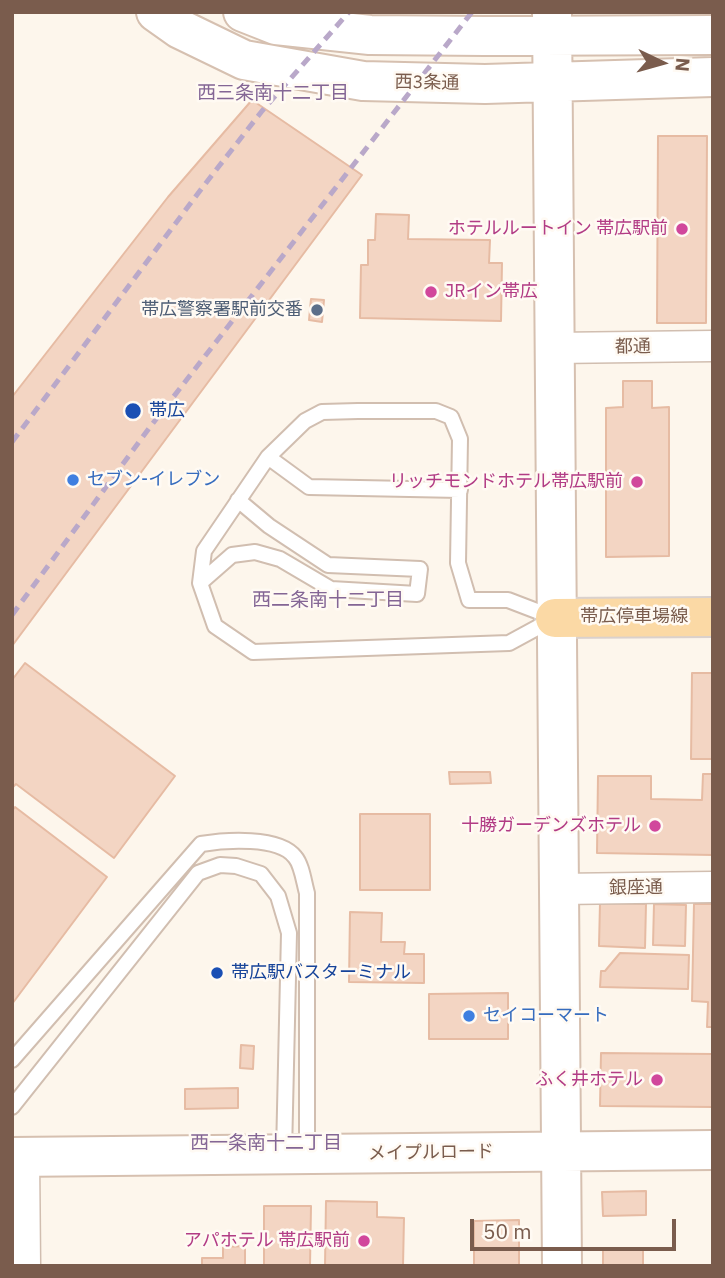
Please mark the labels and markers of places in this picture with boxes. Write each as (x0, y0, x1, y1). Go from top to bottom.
place label: ホテルルートイン 帯広駅前 (448, 218, 668, 240)
marker: ホテルルートイン 帯広駅前 (674, 221, 690, 237)
place label: JRイン帯広 (445, 281, 538, 303)
marker: JRイン帯広 (423, 284, 439, 300)
place label: 帯広警察署駅前交番 (141, 299, 303, 321)
marker: 帯広警察署駅前交番 (309, 302, 325, 318)
place label: 帯広 (149, 400, 185, 422)
marker: 帯広 (123, 401, 143, 421)
place label: セブン-イレブン (87, 469, 220, 491)
place label: リッチモンドホテル帯広駅前 (389, 471, 623, 493)
marker: セブン-イレブン (65, 472, 81, 488)
marker: リッチモンドホテル帯広駅前 (629, 474, 645, 490)
place label: 十勝ガーデンズホテル (461, 815, 641, 837)
marker: 十勝ガーデンズホテル (647, 818, 663, 834)
place label: 帯広駅バスターミナル (231, 962, 411, 984)
marker: 帯広駅バスターミナル (209, 965, 225, 981)
place label: セイコーマート (483, 1005, 609, 1027)
marker: セイコーマート (461, 1008, 477, 1024)
place label: ふく井ホテル (535, 1069, 643, 1091)
marker: ふく井ホテル (649, 1072, 665, 1088)
place label: アパホテル 帯広駅前 (184, 1230, 350, 1252)
marker: アパホテル 帯広駅前 (356, 1233, 372, 1249)

